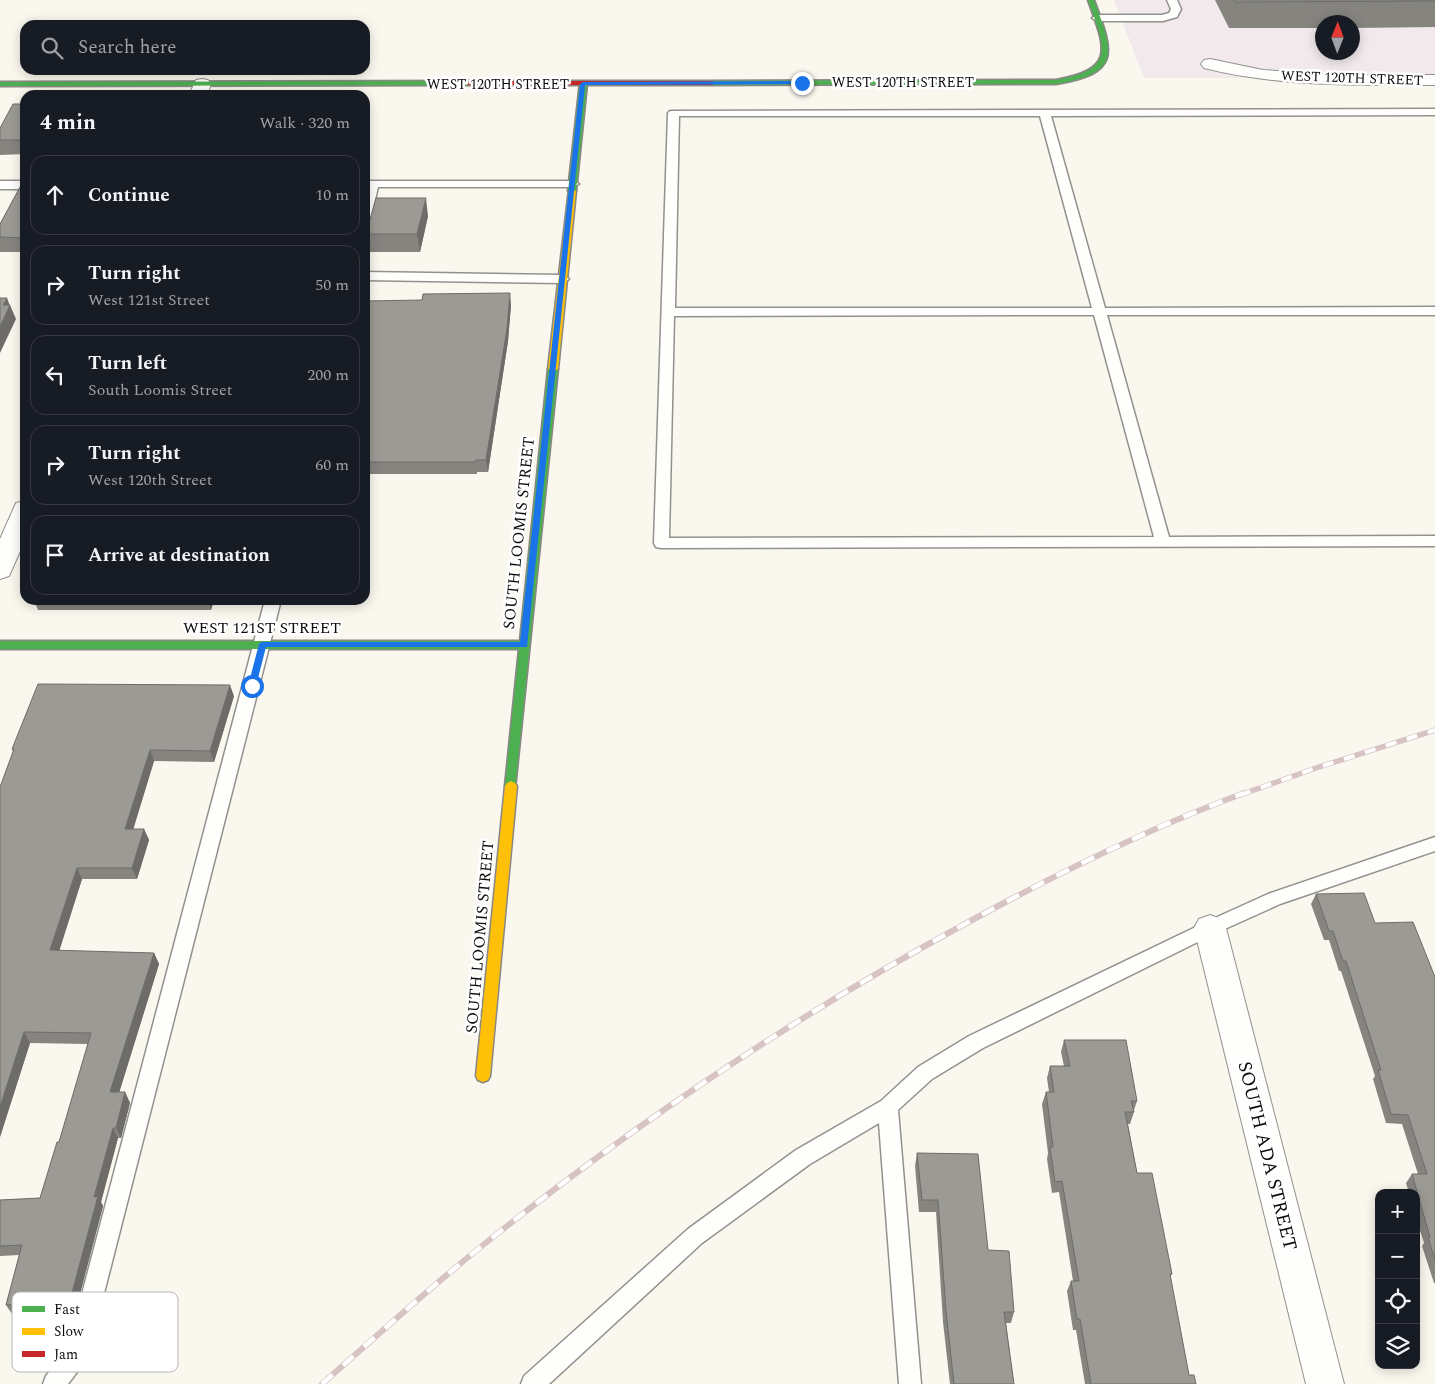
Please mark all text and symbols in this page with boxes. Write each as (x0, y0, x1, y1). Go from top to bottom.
north arrow (1315, 15, 1360, 60)
search box (20, 20, 370, 75)
text: Search here (78, 33, 177, 62)
icon: search (38, 34, 66, 62)
street label: WEST 120TH STREET (1281, 65, 1423, 91)
route end (791, 72, 814, 95)
street label: WEST 120TH STREET (832, 72, 974, 93)
street label: WEST 120TH STREET (427, 74, 569, 95)
text: 4 min (40, 107, 96, 139)
text: Walk · 320 m (259, 111, 350, 135)
icon: ahead (41, 181, 69, 209)
text: Continue (88, 181, 170, 210)
text: 10 m (315, 183, 349, 207)
text: Turn right (88, 259, 181, 288)
icon: right (41, 271, 69, 299)
text: 50 m (315, 273, 349, 297)
text: West 121st Street (88, 288, 210, 312)
text: Turn left (88, 349, 167, 378)
icon: left (41, 361, 69, 389)
text: 200 m (307, 363, 349, 387)
text: South Loomis Street (88, 378, 232, 402)
street label: SOUTH LOOMIS STREET (497, 435, 541, 630)
text: Turn right (88, 439, 181, 468)
icon: right (41, 451, 69, 479)
text: 60 m (315, 453, 349, 477)
text: West 120th Street (88, 468, 213, 492)
icon: arrive (41, 541, 69, 569)
text: Arrive at destination (88, 541, 270, 570)
street label: WEST 121ST STREET (183, 616, 341, 640)
route start (241, 675, 264, 698)
street label: SOUTH LOOMIS STREET (460, 839, 500, 1034)
street label: SOUTH ADA STREET (1229, 1058, 1305, 1254)
map controls (1375, 1189, 1420, 1369)
button: + (1375, 1189, 1420, 1234)
button: − (1375, 1234, 1420, 1279)
button: locate (1375, 1279, 1420, 1324)
legend (12, 1292, 178, 1372)
text: Fast (54, 1299, 80, 1320)
text: Slow (54, 1321, 84, 1342)
button: layers (1375, 1324, 1420, 1369)
text: Jam (54, 1344, 78, 1365)

